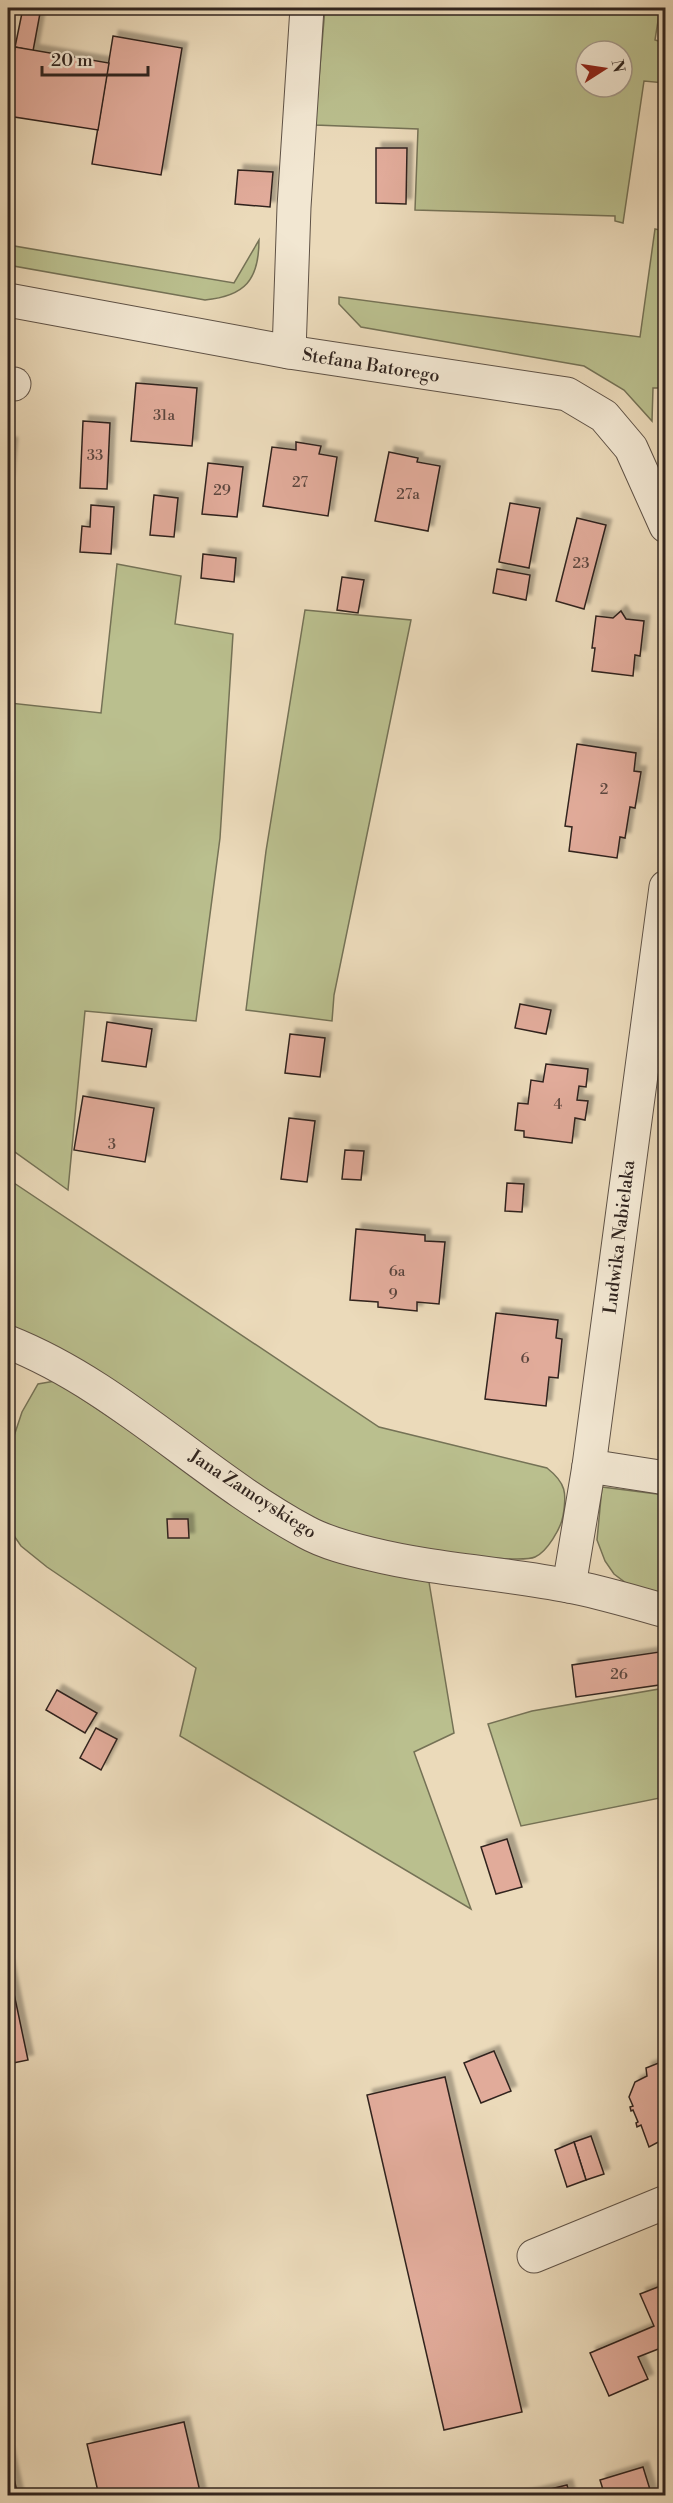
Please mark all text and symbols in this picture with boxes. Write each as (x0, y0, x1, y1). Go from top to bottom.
scale bar (42, 39, 148, 77)
north arrow (574, 39, 634, 99)
text: 20 m (51, 49, 93, 72)
text: N (607, 58, 629, 75)
street label: Stefana Batorego (300, 343, 441, 388)
house number: 31a (153, 406, 175, 425)
house number: 33 (87, 446, 103, 465)
house number: 27 (292, 473, 308, 492)
house number: 29 (213, 481, 231, 500)
house number: 27a (396, 485, 420, 504)
house number: 23 (573, 554, 589, 573)
house number: 2 (600, 780, 608, 799)
house number: 4 (554, 1095, 563, 1114)
house number: 3 (108, 1135, 116, 1154)
street label: Ludwika Nabielaka (599, 1158, 640, 1315)
house number: 6a (389, 1262, 406, 1281)
house number: 9 (388, 1285, 398, 1304)
house number: 6 (520, 1349, 530, 1368)
street label: Jana Zamoyskiego (184, 1444, 321, 1544)
house number: 26 (610, 1665, 628, 1684)

